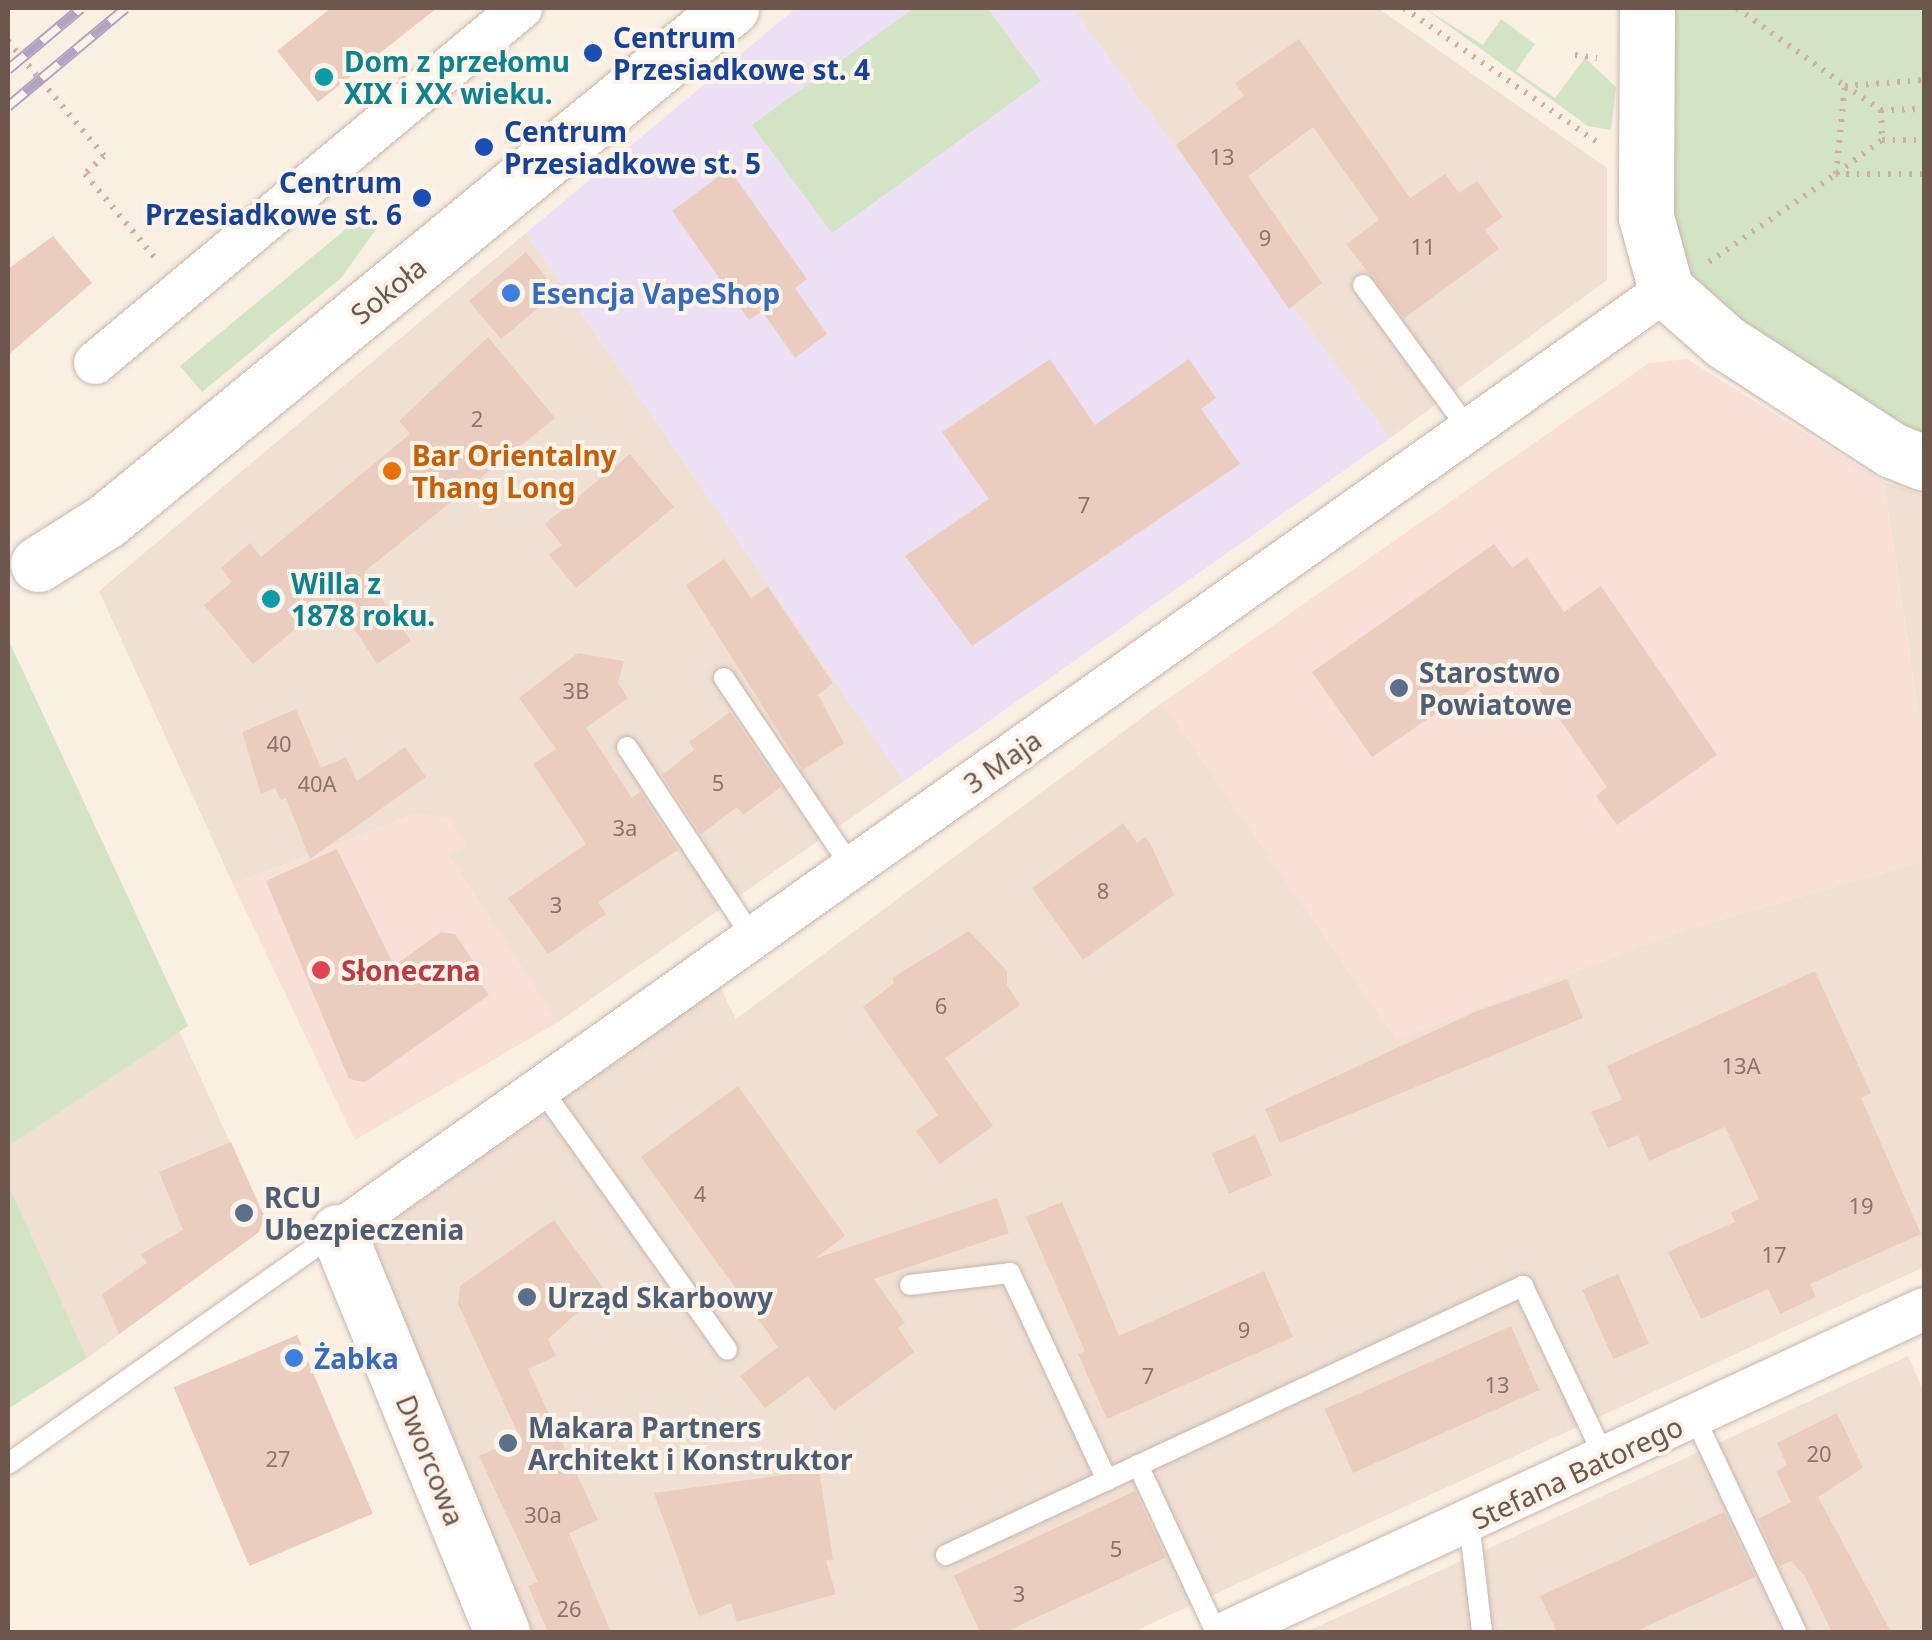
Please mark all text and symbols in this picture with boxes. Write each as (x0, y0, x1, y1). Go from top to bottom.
place label: Centrum Przesiadkowe st. 4 (613, 20, 870, 86)
marker: Centrum Przesiadkowe st. 4 (582, 42, 604, 64)
place label: Dom z przełomu XIX i XX wieku. (344, 44, 570, 110)
marker: Dom z przełomu XIX i XX wieku. (313, 66, 335, 88)
place label: Centrum Przesiadkowe st. 5 (504, 114, 761, 180)
marker: Centrum Przesiadkowe st. 5 (473, 136, 495, 158)
house number: 13 (1209, 144, 1235, 170)
place label: Centrum Przesiadkowe st. 6 (145, 165, 402, 231)
marker: Centrum Przesiadkowe st. 6 (411, 187, 433, 209)
house number: 9 (1259, 225, 1271, 251)
house number: 11 (1410, 234, 1436, 260)
street label: Sokoła (344, 250, 432, 330)
place label: Esencja VapeShop (531, 276, 780, 310)
marker: Esencja VapeShop (500, 282, 522, 304)
house number: 2 (471, 406, 483, 432)
place label: Bar Orientalny Thang Long (412, 438, 617, 504)
marker: Bar Orientalny Thang Long (381, 460, 403, 482)
house number: 7 (1078, 492, 1090, 518)
place label: Willa z 1878 roku. (291, 566, 435, 632)
marker: Willa z 1878 roku. (260, 588, 282, 610)
place label: Starostwo Powiatowe (1419, 655, 1572, 721)
marker: Starostwo Powiatowe (1388, 677, 1410, 699)
house number: 3B (563, 678, 589, 704)
street label: 3 Maja (957, 722, 1047, 800)
house number: 40 (266, 731, 292, 757)
house number: 5 (712, 770, 724, 796)
house number: 40A (297, 771, 337, 797)
house number: 3a (613, 815, 637, 841)
house number: 8 (1097, 878, 1109, 904)
house number: 3 (550, 892, 562, 918)
place label: Słoneczna (341, 953, 481, 987)
marker: Słoneczna (310, 959, 332, 981)
house number: 6 (935, 993, 947, 1019)
house number: 13A (1721, 1053, 1761, 1079)
place label: RCU Ubezpieczenia (264, 1180, 464, 1246)
house number: 4 (694, 1181, 706, 1207)
house number: 19 (1848, 1193, 1874, 1219)
marker: RCU Ubezpieczenia (233, 1202, 255, 1224)
house number: 17 (1761, 1242, 1787, 1268)
place label: Urząd Skarbowy (547, 1280, 773, 1314)
marker: Urząd Skarbowy (516, 1286, 538, 1308)
house number: 9 (1238, 1317, 1250, 1343)
place label: Żabka (314, 1341, 399, 1375)
marker: Żabka (283, 1347, 305, 1369)
house number: 7 (1142, 1363, 1154, 1389)
house number: 13 (1484, 1372, 1510, 1398)
street label: Dworcowa (390, 1390, 472, 1530)
street label: Stefana Batorego (1466, 1408, 1688, 1536)
place label: Makara Partners Architekt i Konstruktor (528, 1410, 852, 1476)
marker: Makara Partners Architekt i Konstruktor (497, 1432, 519, 1454)
house number: 20 (1806, 1441, 1832, 1467)
house number: 27 (265, 1446, 291, 1472)
house number: 30a (524, 1502, 562, 1528)
house number: 5 (1110, 1536, 1122, 1562)
house number: 3 (1013, 1581, 1025, 1607)
house number: 26 (556, 1596, 582, 1622)

